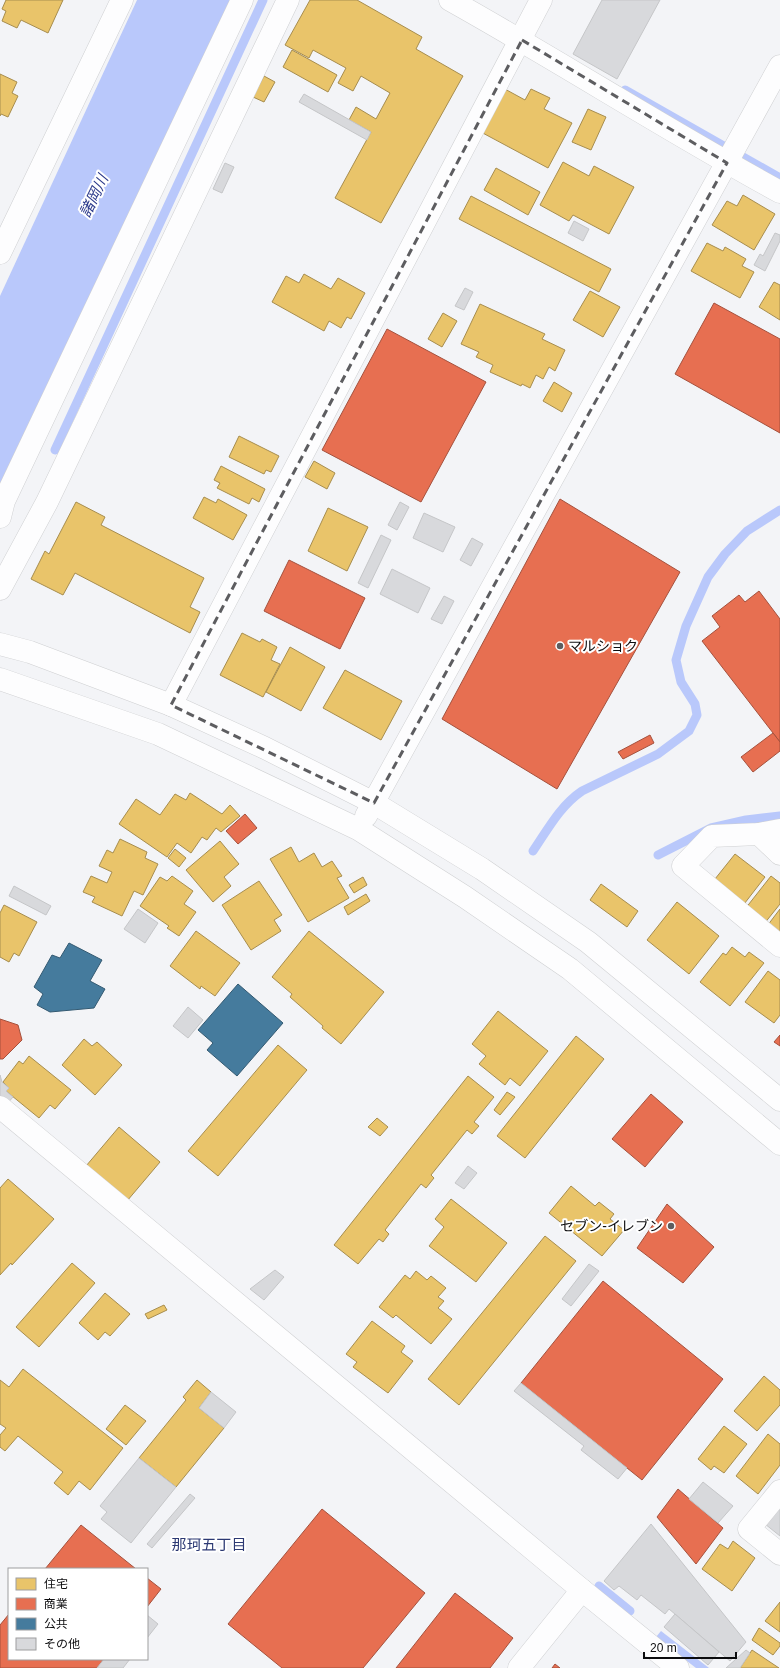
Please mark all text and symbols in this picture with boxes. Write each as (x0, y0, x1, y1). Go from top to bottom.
water label: 諸岡川 (76, 170, 112, 220)
place label: マルショク (568, 638, 638, 654)
marker: マルショク (555, 641, 565, 651)
place label: セブン-イレブン (560, 1218, 663, 1234)
marker: セブン-イレブン (666, 1221, 676, 1231)
district label: 那珂五丁目 (171, 1536, 247, 1553)
legend (8, 1568, 148, 1660)
text: 住宅 (44, 1577, 68, 1591)
text: 商業 (44, 1597, 68, 1611)
text: 公共 (44, 1617, 68, 1631)
scale bar (644, 1634, 736, 1660)
text: その他 (44, 1637, 80, 1651)
text: 20 m (650, 1641, 677, 1655)

